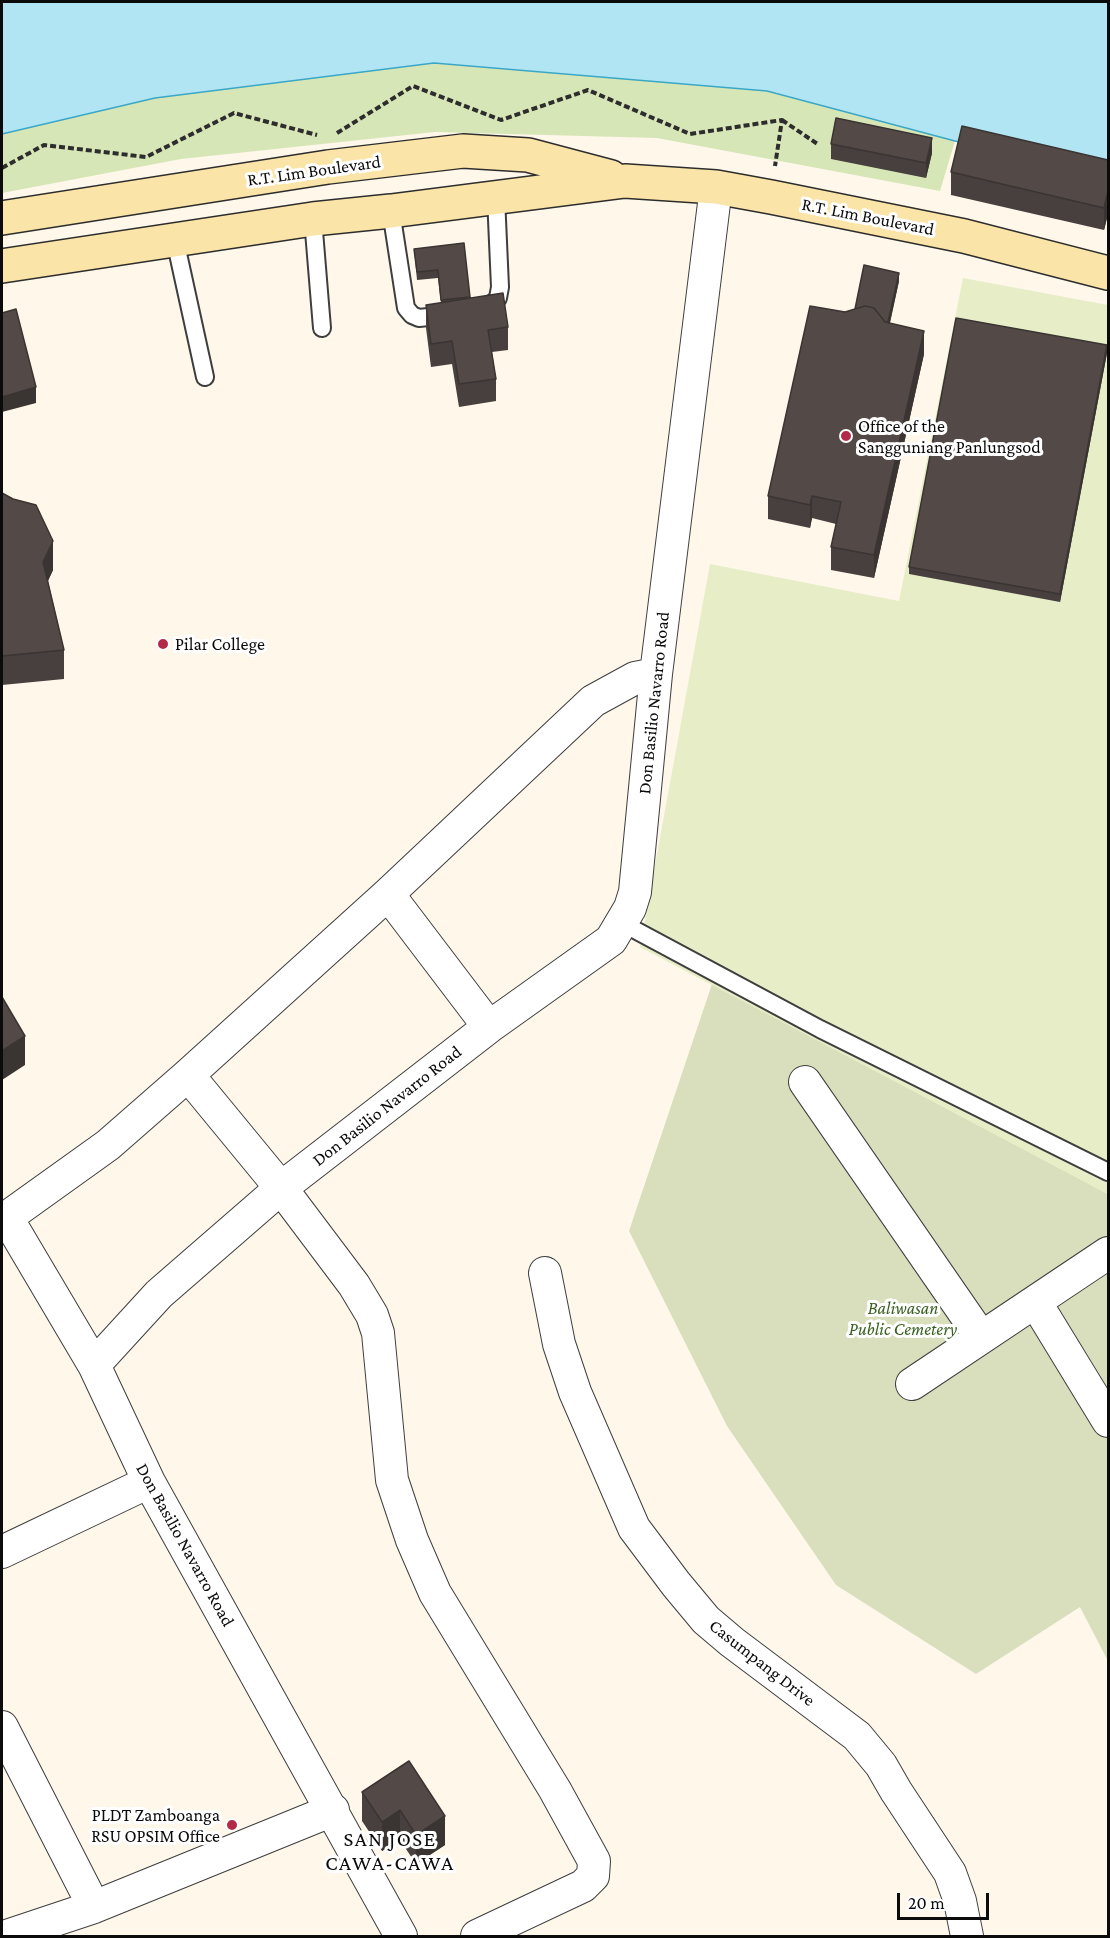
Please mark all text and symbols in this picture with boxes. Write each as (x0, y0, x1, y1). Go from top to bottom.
street label: R.T. Lim Boulevard (246, 151, 382, 191)
street label: R.T. Lim Boulevard (800, 194, 936, 240)
place label: Office of the Sangguniang Panlungsod (858, 415, 1041, 458)
marker: Office of the Sangguniang Panlungsod (839, 429, 853, 443)
street label: Don Basilio Navarro Road (634, 611, 674, 795)
place label: Pilar College (175, 633, 265, 655)
marker: Pilar College (156, 637, 170, 651)
street label: Don Basilio Navarro Road (308, 1041, 466, 1171)
park label: Baliwasan Public Cemetery (849, 1297, 957, 1340)
street label: Don Basilio Navarro Road (131, 1460, 239, 1630)
street label: Casumpang Drive (705, 1615, 819, 1711)
place label: PLDT Zamboanga RSU OPSIM Office (91, 1804, 220, 1846)
marker: PLDT Zamboanga RSU OPSIM Office (225, 1818, 239, 1832)
district label: SAN JOSE CAWA-CAWA (325, 1827, 455, 1877)
scale bar (900, 1881, 992, 1919)
text: 20 m (908, 1893, 945, 1913)

